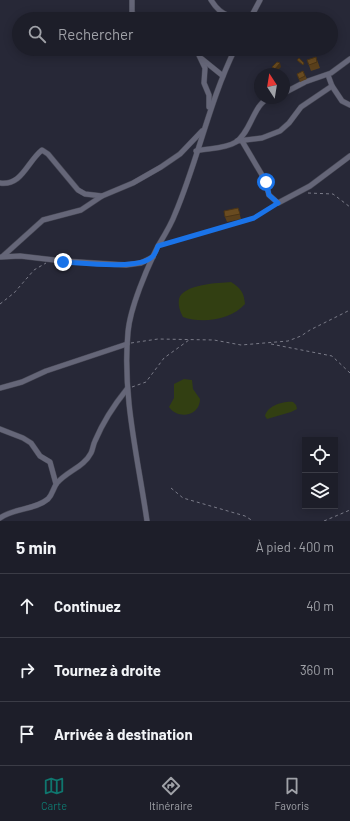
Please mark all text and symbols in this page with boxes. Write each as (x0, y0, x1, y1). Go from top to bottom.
search box (12, 12, 338, 56)
icon: search (26, 23, 48, 45)
text: Rechercher (58, 25, 134, 43)
north arrow (254, 68, 290, 104)
route start (257, 173, 275, 191)
route end (54, 253, 72, 271)
map controls (302, 437, 338, 509)
button: locate (302, 437, 338, 473)
button: layers (302, 473, 338, 509)
text: 5 min (16, 537, 56, 557)
text: À pied · 400 m (256, 539, 334, 555)
icon: ahead (16, 595, 38, 617)
text: Continuez (54, 597, 121, 615)
text: 40 m (306, 598, 334, 614)
icon: right (16, 659, 38, 681)
text: Tournez à droite (54, 661, 161, 679)
text: 360 m (300, 662, 334, 678)
icon: arrive (16, 723, 38, 745)
text: Arrivée à destination (54, 725, 193, 743)
tab: Carte (41, 775, 67, 812)
tab: Itinéraire (149, 775, 193, 812)
tab: Favoris (274, 775, 309, 812)

